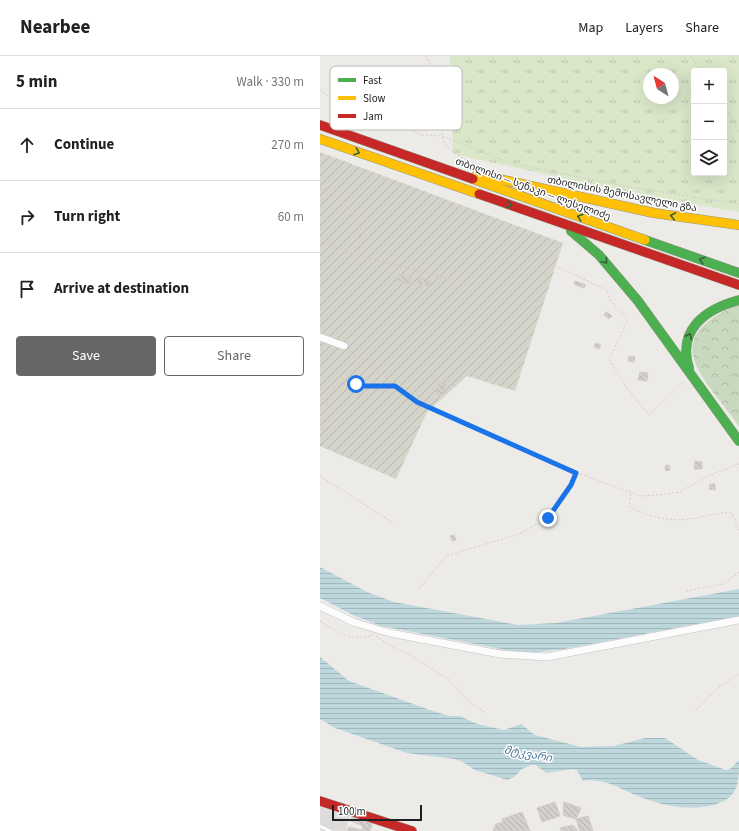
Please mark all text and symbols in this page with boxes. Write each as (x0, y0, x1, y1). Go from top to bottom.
text: Nearbee (20, 14, 90, 41)
text: Map (578, 18, 603, 38)
text: Layers (625, 18, 663, 38)
text: Share (685, 18, 719, 38)
legend (330, 66, 462, 130)
north arrow (643, 68, 679, 104)
map controls (691, 68, 727, 176)
button: + (691, 68, 727, 104)
text: 5 min (16, 70, 57, 94)
text: Walk · 330 m (236, 73, 304, 91)
text: Fast (363, 73, 382, 88)
text: Slow (363, 91, 386, 106)
button: − (691, 104, 727, 140)
text: Jam (363, 109, 383, 124)
icon: ahead (16, 134, 38, 156)
text: Continue (54, 134, 114, 155)
text: 270 m (271, 136, 304, 154)
button: layers (691, 140, 727, 176)
one-way arrow (353, 148, 360, 156)
street label: თბილისი — სენაკი — ლესელიძე (453, 154, 613, 224)
street label: თბილისის შემოსავლელი გზა (546, 173, 698, 215)
one-way arrow (506, 200, 513, 209)
icon: right (16, 206, 38, 228)
text: Turn right (54, 206, 120, 227)
text: 60 m (278, 208, 304, 226)
one-way arrow (576, 213, 583, 222)
one-way arrow (669, 213, 676, 221)
one-way arrow (699, 256, 706, 265)
one-way arrow (600, 257, 607, 264)
icon: arrive (16, 278, 38, 300)
text: Arrive at destination (54, 278, 189, 299)
one-way arrow (684, 333, 692, 340)
button: Save (16, 336, 156, 376)
button: Share (164, 336, 304, 376)
route start (347, 375, 365, 393)
route end (539, 509, 557, 527)
water label: მტკვარი (503, 742, 554, 766)
scale bar (332, 803, 422, 822)
text: 100 m (338, 804, 366, 819)

